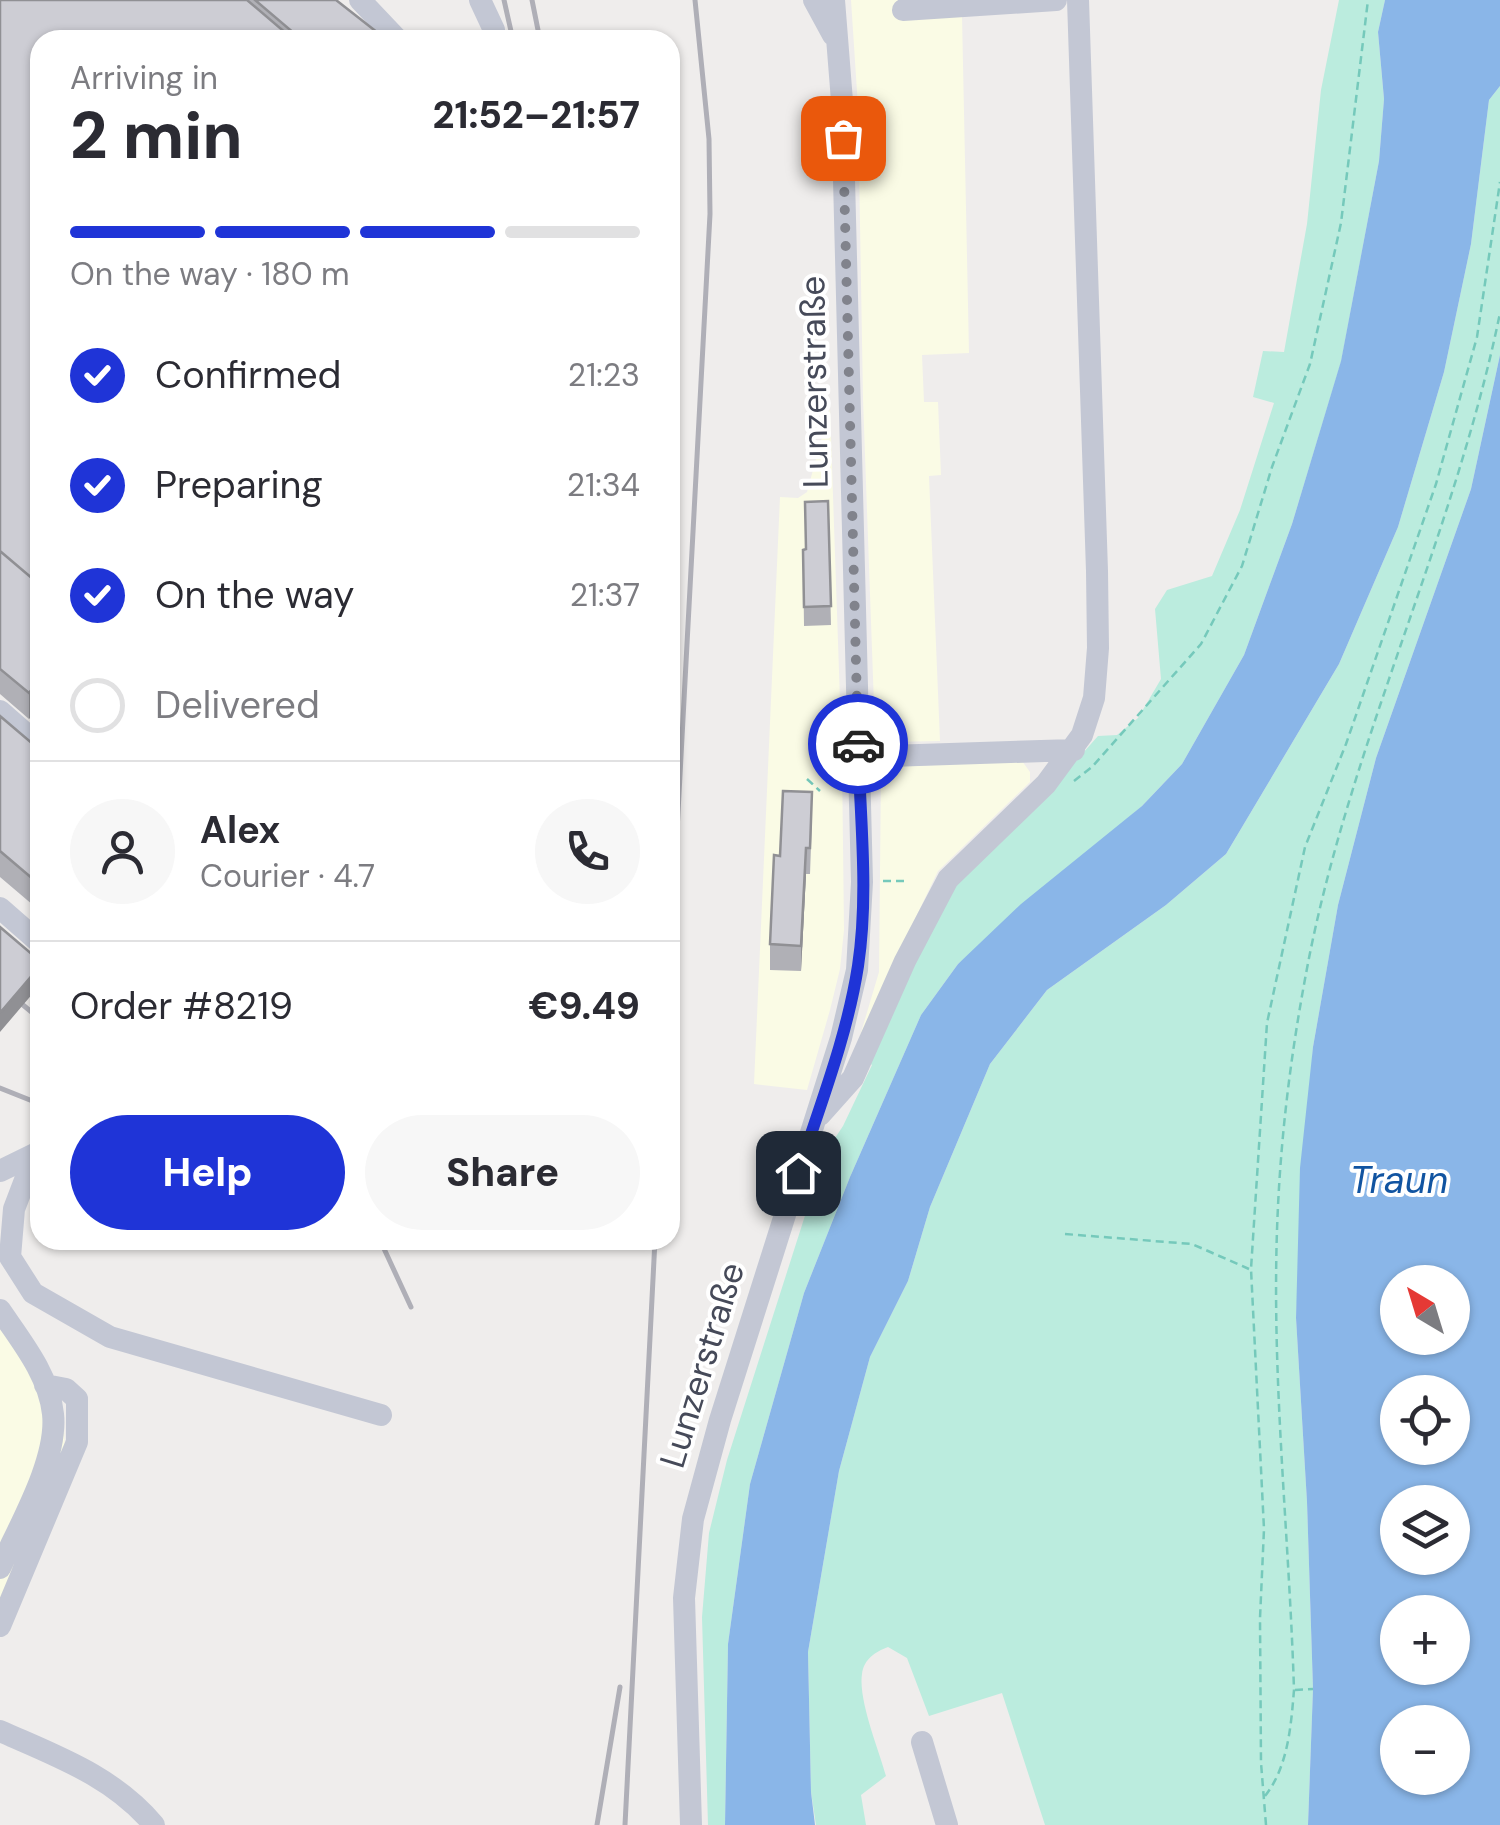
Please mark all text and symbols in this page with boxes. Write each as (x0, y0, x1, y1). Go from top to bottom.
text: Arriving in (70, 57, 218, 99)
text: 21:52–21:57 (432, 90, 640, 140)
text: 2 min (70, 94, 243, 178)
pin (801, 96, 886, 181)
icon: bag (816, 111, 871, 166)
text: On the way · 180 m (70, 253, 350, 295)
street label: Lunzerstraße (789, 275, 839, 489)
icon: check (70, 348, 125, 403)
text: Confirmed (155, 350, 341, 400)
text: 21:23 (568, 354, 640, 396)
icon: check (70, 458, 125, 513)
text: Preparing (155, 460, 323, 510)
text: 21:34 (567, 464, 640, 506)
icon: check (70, 568, 125, 623)
text: On the way (155, 570, 354, 620)
text: 21:37 (570, 574, 640, 616)
text: Delivered (155, 680, 320, 730)
courier (808, 694, 908, 794)
icon: car (831, 717, 886, 772)
button: person (70, 799, 175, 904)
button: phone (535, 799, 640, 904)
text: Alex (200, 805, 280, 855)
text: Courier · 4.7 (200, 855, 375, 897)
text: Order #8219 (70, 981, 293, 1031)
text: €9.49 (529, 981, 640, 1031)
button: Help (70, 1115, 345, 1230)
button: Share (365, 1115, 640, 1230)
pin (756, 1131, 841, 1216)
icon: home (771, 1146, 826, 1201)
water label: Traun (1350, 1155, 1448, 1205)
street label: Lunzerstraße (649, 1257, 755, 1473)
north arrow (1380, 1265, 1470, 1355)
map controls (1380, 1265, 1470, 1795)
button: locate (1380, 1375, 1470, 1465)
button: layers (1380, 1485, 1470, 1575)
button: + (1380, 1595, 1470, 1685)
button: − (1380, 1705, 1470, 1795)

